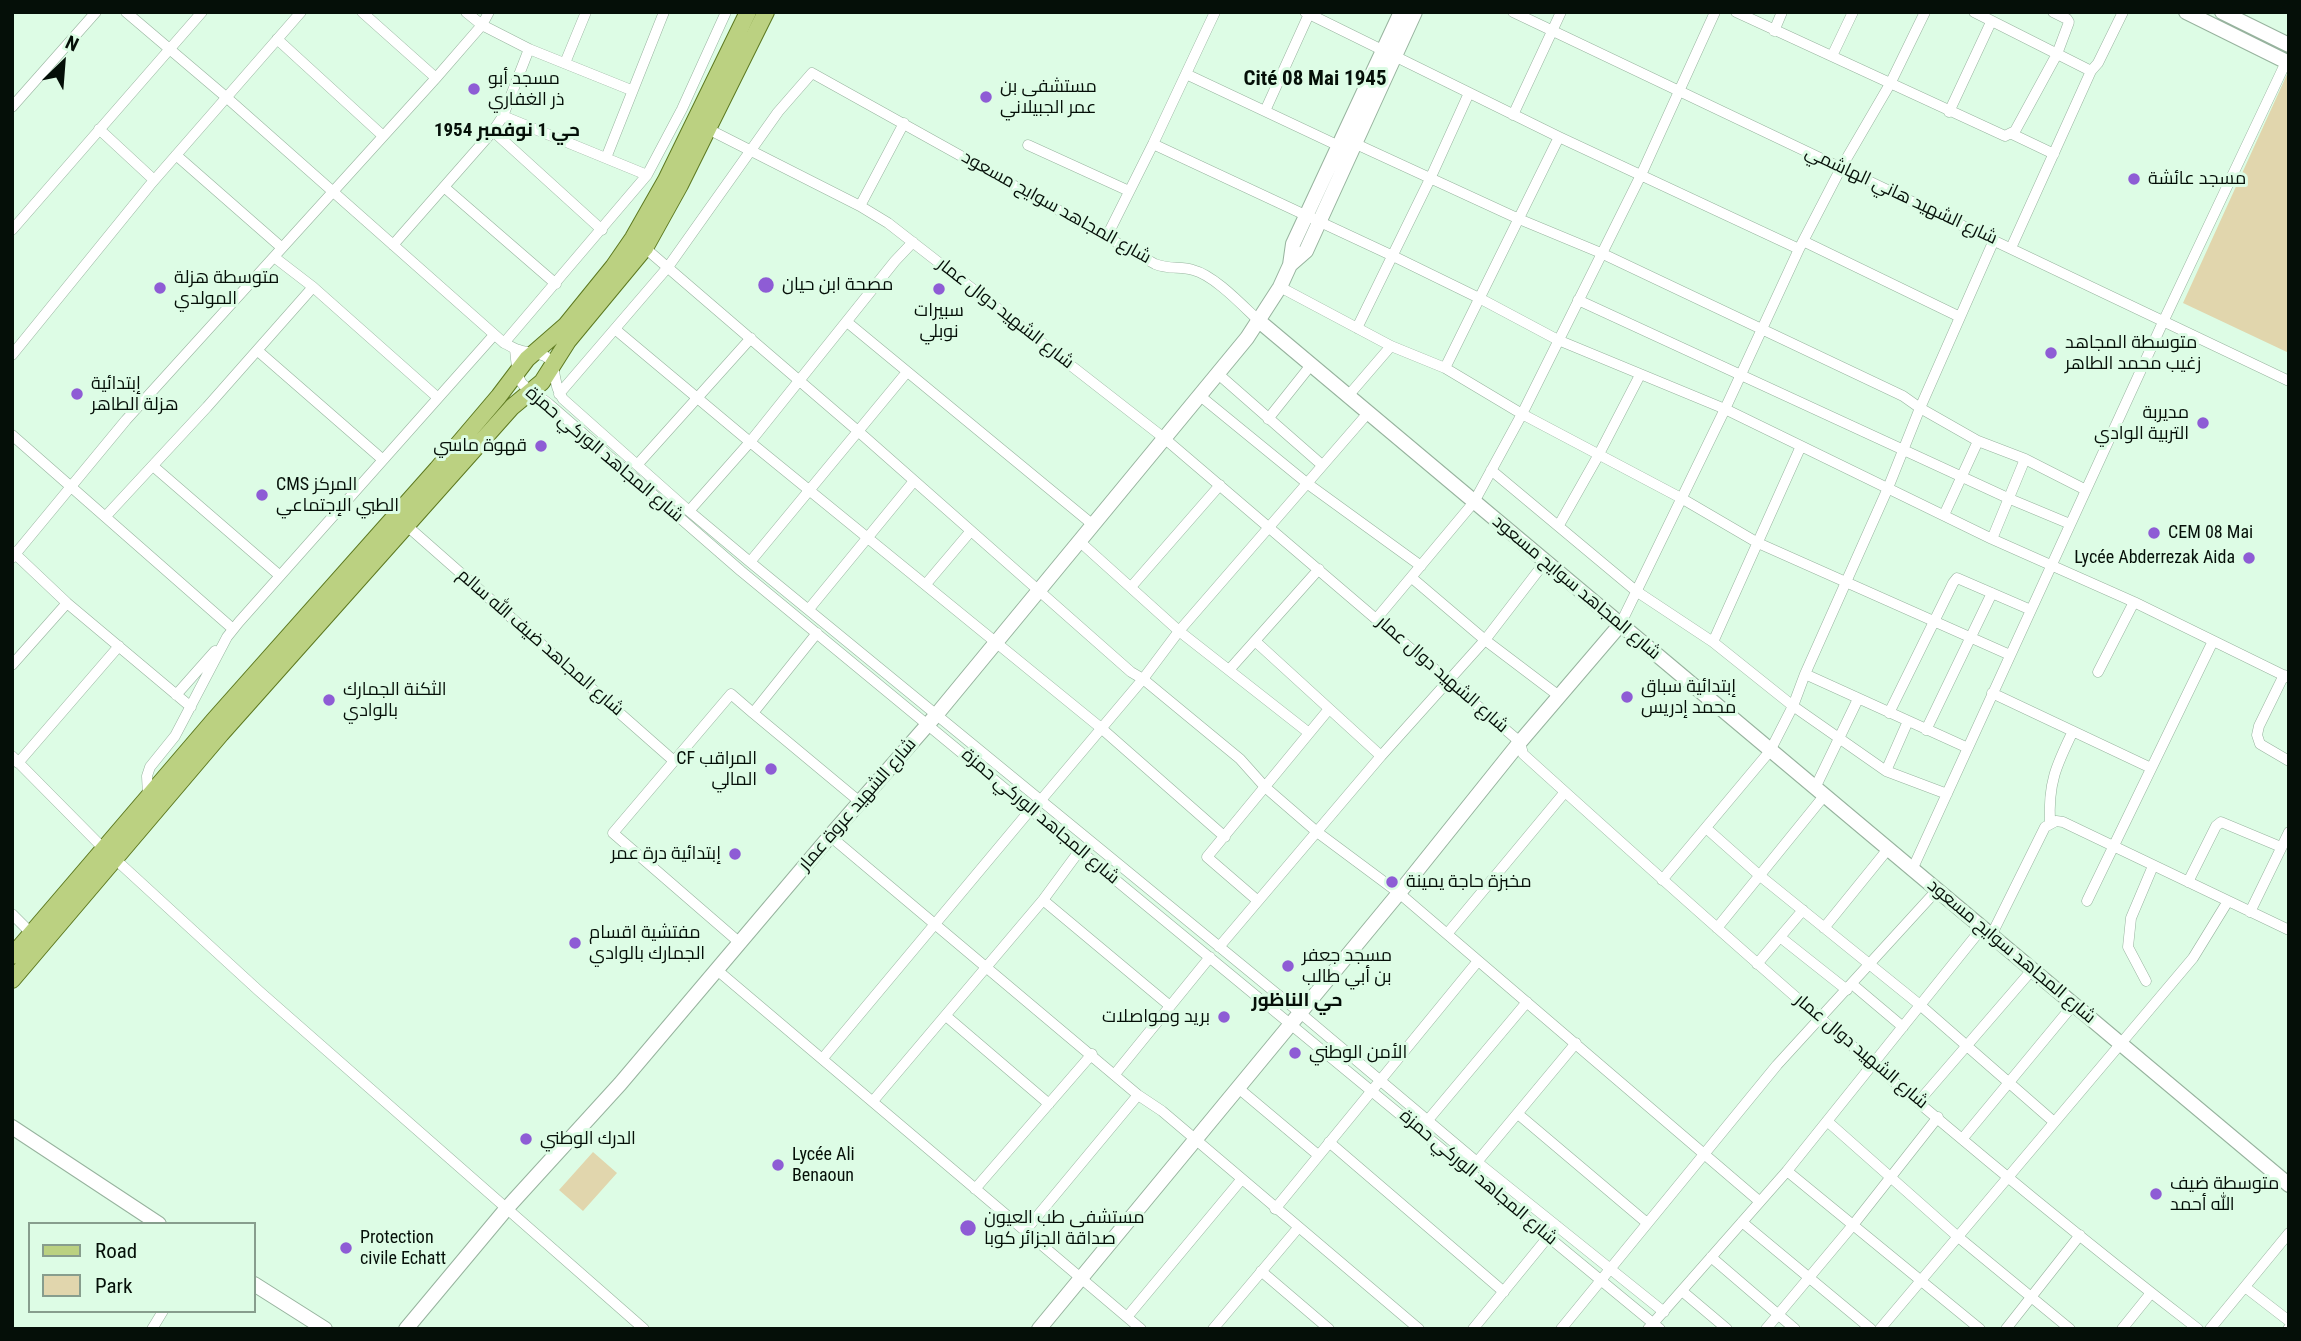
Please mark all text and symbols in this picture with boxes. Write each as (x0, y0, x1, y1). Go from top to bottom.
north arrow (28, 28, 98, 98)
text: N (62, 31, 82, 56)
district label: Cité 08 Mai 1945 (1243, 67, 1387, 93)
place label: مسجد أبو ذر الغفاري (488, 68, 564, 110)
place label: مستشفى بن عمر الجبيلاني (1000, 76, 1097, 119)
marker: مسجد أبو ذر الغفاري (466, 81, 482, 97)
marker: مستشفى بن عمر الجبيلاني (978, 89, 994, 105)
district label: حي 1 نوفمبر 1954 (434, 120, 580, 142)
street label: شارع الشهيد هاني الهاشمي (1801, 142, 2001, 250)
street label: شارع المجاهد سوايح مسعود (958, 147, 1154, 269)
place label: مسجد عائشة (2148, 168, 2246, 190)
marker: مسجد عائشة (2126, 171, 2142, 187)
street label: شارع الشهيد دوال عمار (932, 254, 1078, 374)
place label: متوسطة هزلة المولدي (174, 267, 279, 310)
place label: مصحة ابن حيان (782, 274, 893, 296)
marker: مصحة ابن حيان (756, 275, 776, 295)
marker: متوسطة هزلة المولدي (152, 280, 168, 296)
marker: سبيرات نوبلي (931, 281, 947, 297)
place label: سبيرات نوبلي (914, 300, 964, 342)
place label: متوسطة المجاهد زغيب محمد الطاهر (2065, 332, 2201, 374)
marker: متوسطة المجاهد زغيب محمد الطاهر (2043, 345, 2059, 361)
place label: إبتدائية هزلة الطاهر (91, 373, 179, 416)
street label: شارع المجاهد الوركي حمزة (521, 383, 687, 527)
marker: إبتدائية هزلة الطاهر (69, 386, 85, 402)
place label: مديربة التربية الوادي (2094, 402, 2189, 444)
marker: مديربة التربية الوادي (2195, 415, 2211, 431)
place label: قهوة ماسي (433, 435, 527, 457)
marker: قهوة ماسي (533, 438, 549, 454)
place label: CMS المركز الطبي الإجتماعي (276, 474, 399, 516)
marker: CMS المركز الطبي الإجتماعي (254, 487, 270, 503)
street label: شارع المجاهد سوايح مسعود (1487, 511, 1665, 665)
place label: CEM 08 Mai (2168, 522, 2253, 544)
marker: CEM 08 Mai (2146, 525, 2162, 541)
place label: Lycée Abderrezak Aida (2074, 547, 2235, 569)
marker: Lycée Abderrezak Aida (2241, 550, 2257, 566)
street label: شارع المجاهد ضيف الله سالم (452, 565, 628, 721)
street label: شارع الشهيد دوال عمار (1372, 612, 1512, 738)
place label: إبتدائية سباق محمد إدريس (1641, 676, 1736, 718)
place label: الثكنة الجمارك بالوادي (343, 679, 447, 722)
marker: إبتدائية سباق محمد إدريس (1619, 689, 1635, 705)
marker: الثكنة الجمارك بالوادي (321, 692, 337, 708)
street label: شارع الشهيد عروة عمار (795, 734, 921, 876)
street label: شارع المجاهد الوركي حمزة (957, 745, 1123, 889)
place label: CF المراقب المالي (676, 748, 757, 790)
marker: CF المراقب المالي (763, 761, 779, 777)
place label: إبتدائية درة عمر (611, 843, 721, 865)
marker: إبتدائية درة عمر (727, 846, 743, 862)
place label: مخبزة حاجة يمينة (1406, 871, 1532, 893)
marker: مخبزة حاجة يمينة (1384, 874, 1400, 890)
street label: شارع المجاهد سوايح مسعود (1922, 875, 2100, 1029)
place label: مفتشية اقسام الجمارك بالوادي (589, 922, 705, 964)
marker: مفتشية اقسام الجمارك بالوادي (567, 935, 583, 951)
place label: مسجد جعفر بن أبي طالب (1302, 945, 1392, 988)
marker: مسجد جعفر بن أبي طالب (1280, 958, 1296, 974)
district label: حي الناظور (1252, 990, 1342, 1012)
street label: شارع الشهيد دوال عمار (1790, 990, 1932, 1114)
place label: بريد ومواصلات (1102, 1006, 1210, 1028)
marker: بريد ومواصلات (1216, 1009, 1232, 1025)
place label: الأمن الوطني (1309, 1042, 1407, 1064)
marker: الأمن الوطني (1287, 1045, 1303, 1061)
street label: شارع المجاهد الوركي حمزة (1395, 1106, 1561, 1250)
place label: الدرك الوطني (540, 1128, 636, 1150)
marker: الدرك الوطني (518, 1131, 534, 1147)
place label: Lycée Ali Benaoun (792, 1144, 855, 1186)
marker: Lycée Ali Benaoun (770, 1157, 786, 1173)
place label: متوسطة ضيف الله أحمد (2170, 1173, 2279, 1216)
marker: متوسطة ضيف الله أحمد (2148, 1186, 2164, 1202)
place label: مستشفى طب العيون صداقة الجزائر كوبا (984, 1207, 1144, 1250)
marker: مستشفى طب العيون صداقة الجزائر كوبا (958, 1218, 978, 1238)
legend (28, 1222, 256, 1313)
place label: Protection civile Echatt (360, 1227, 446, 1270)
text: Road (95, 1239, 137, 1263)
marker: Protection civile Echatt (338, 1240, 354, 1256)
text: Park (95, 1274, 132, 1298)

